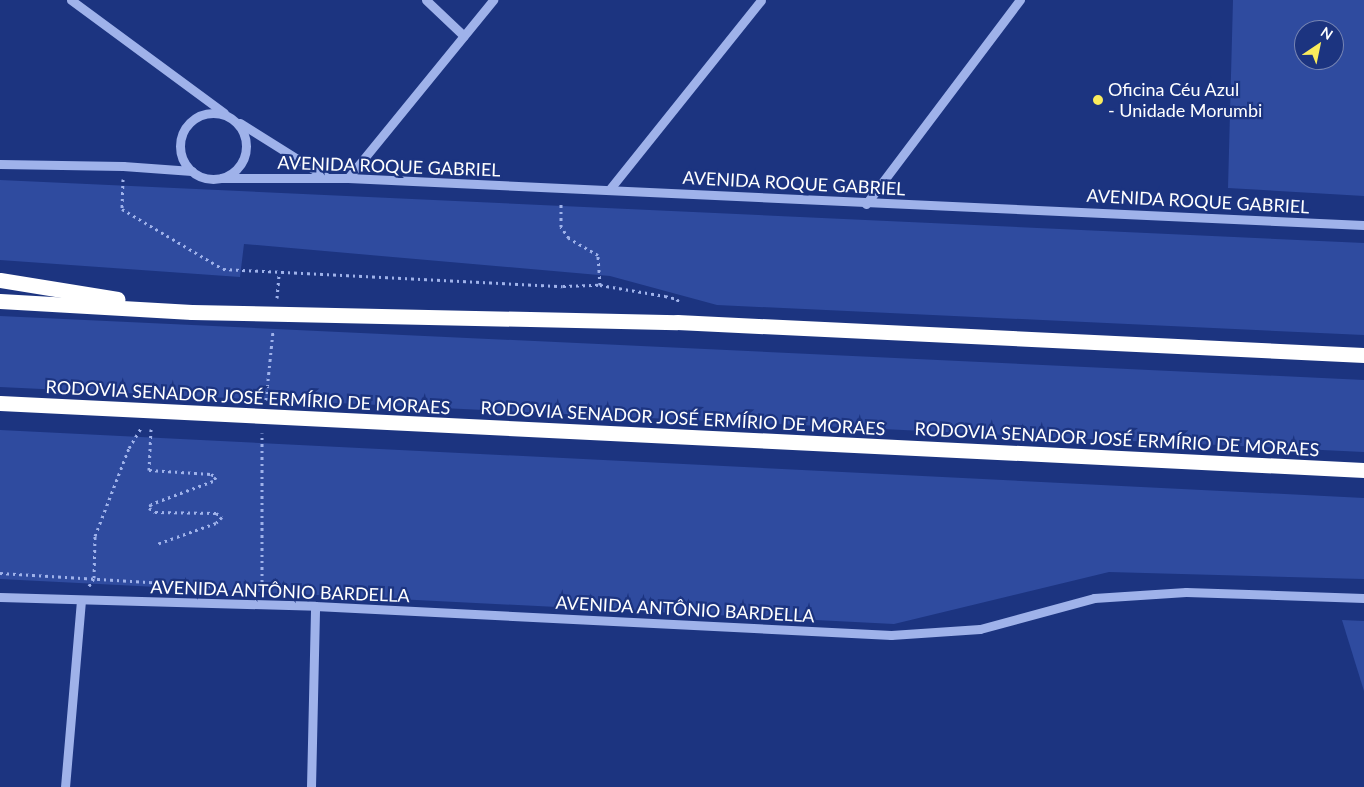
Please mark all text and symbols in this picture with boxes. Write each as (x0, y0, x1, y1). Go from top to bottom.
north arrow (1294, 20, 1344, 70)
text: N (1318, 23, 1336, 43)
place label: Oficina Céu Azul - Unidade Morumbi (1108, 79, 1262, 122)
marker: Oficina Céu Azul - Unidade Morumbi (1092, 94, 1104, 106)
street label: AVENIDA ROQUE GABRIEL (277, 151, 501, 181)
street label: AVENIDA ROQUE GABRIEL (682, 166, 906, 200)
street label: AVENIDA ROQUE GABRIEL (1086, 184, 1310, 218)
street label: RODOVIA SENADOR JOSÉ ERMÍRIO DE MORAES (45, 376, 451, 418)
street label: RODOVIA SENADOR JOSÉ ERMÍRIO DE MORAES (480, 397, 886, 439)
street label: RODOVIA SENADOR JOSÉ ERMÍRIO DE MORAES (914, 418, 1320, 460)
street label: AVENIDA ANTÔNIO BARDELLA (149, 576, 411, 606)
street label: AVENIDA ANTÔNIO BARDELLA (554, 591, 816, 627)

